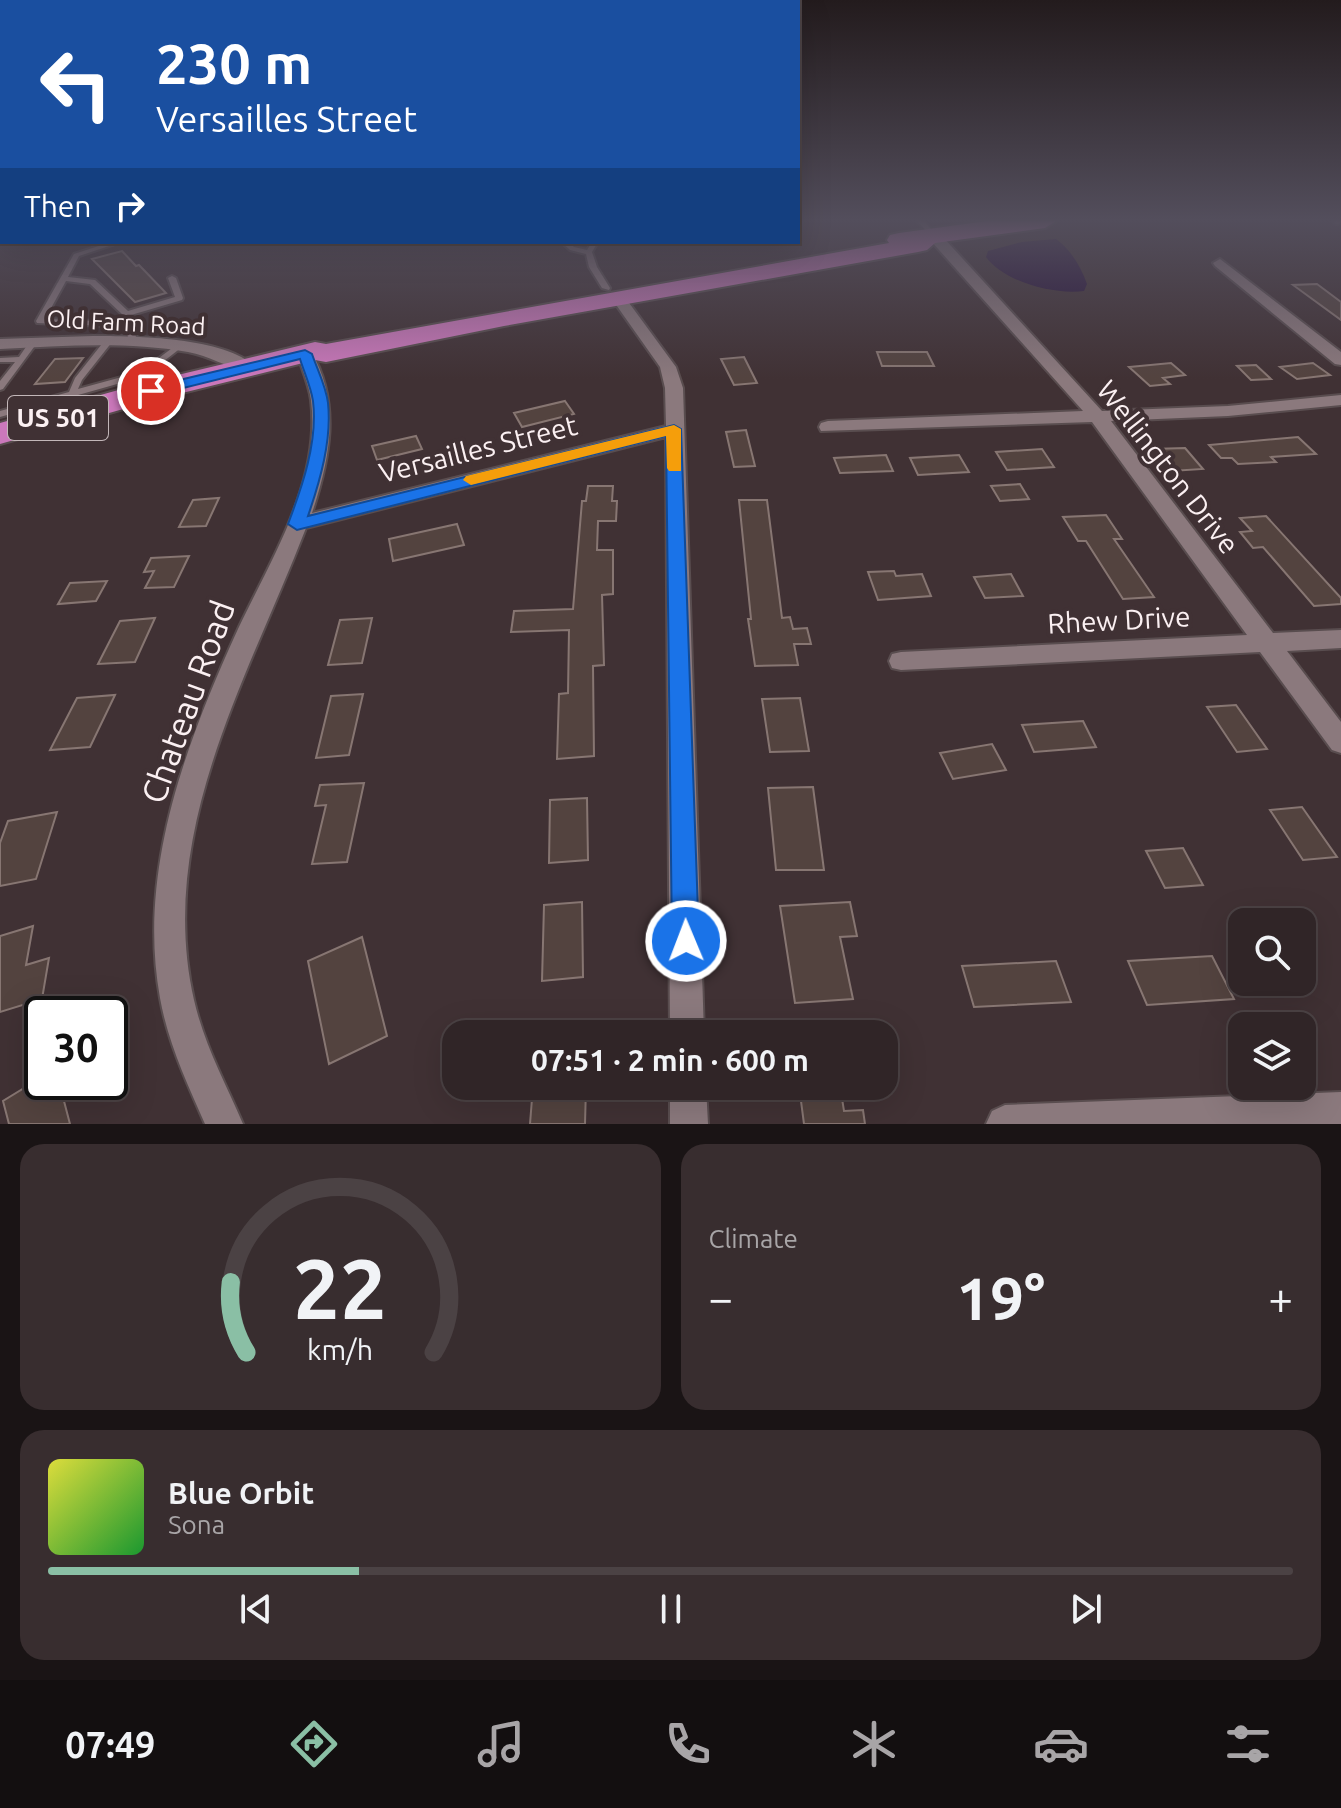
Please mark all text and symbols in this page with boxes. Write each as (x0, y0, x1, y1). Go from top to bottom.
icon: left (24, 32, 128, 136)
text: 230 m (156, 32, 312, 95)
text: Versailles Street (156, 98, 417, 139)
icon: right (108, 184, 152, 228)
text: Then (24, 189, 92, 223)
street label: Old Farm Road (46, 305, 206, 340)
pin (117, 357, 185, 425)
icon: arrive (129, 369, 173, 413)
street label: Wellington Drive (1091, 374, 1245, 559)
road number: US 501 (8, 396, 108, 440)
street label: Versailles Street (376, 409, 580, 488)
street label: Chateau Road (133, 595, 241, 808)
street label: Rhew Drive (1047, 600, 1191, 639)
position arrow (644, 899, 728, 983)
map controls (1228, 908, 1316, 1100)
button: search (1228, 908, 1316, 996)
speed limit sign: 30 (24, 996, 128, 1100)
button: layers (1228, 1012, 1316, 1100)
text: 07:51 · 2 min · 600 m (531, 1043, 809, 1077)
text: Climate (709, 1224, 798, 1253)
text: 22 (293, 1241, 387, 1335)
text: 19° (956, 1264, 1045, 1331)
text: − (709, 1273, 733, 1322)
text: + (1268, 1273, 1293, 1322)
text: km/h (307, 1333, 373, 1365)
text: Blue Orbit (168, 1476, 314, 1510)
text: Sona (168, 1510, 225, 1539)
icon: previous (234, 1587, 278, 1631)
icon: pause (649, 1587, 693, 1631)
icon: next (1064, 1587, 1108, 1631)
icon: directions (286, 1716, 342, 1772)
icon: music (473, 1716, 529, 1772)
icon: phone (660, 1716, 716, 1772)
icon: climate (846, 1716, 902, 1772)
icon: car (1033, 1716, 1089, 1772)
icon: filters (1220, 1716, 1276, 1772)
text: 07:49 (65, 1724, 155, 1765)

